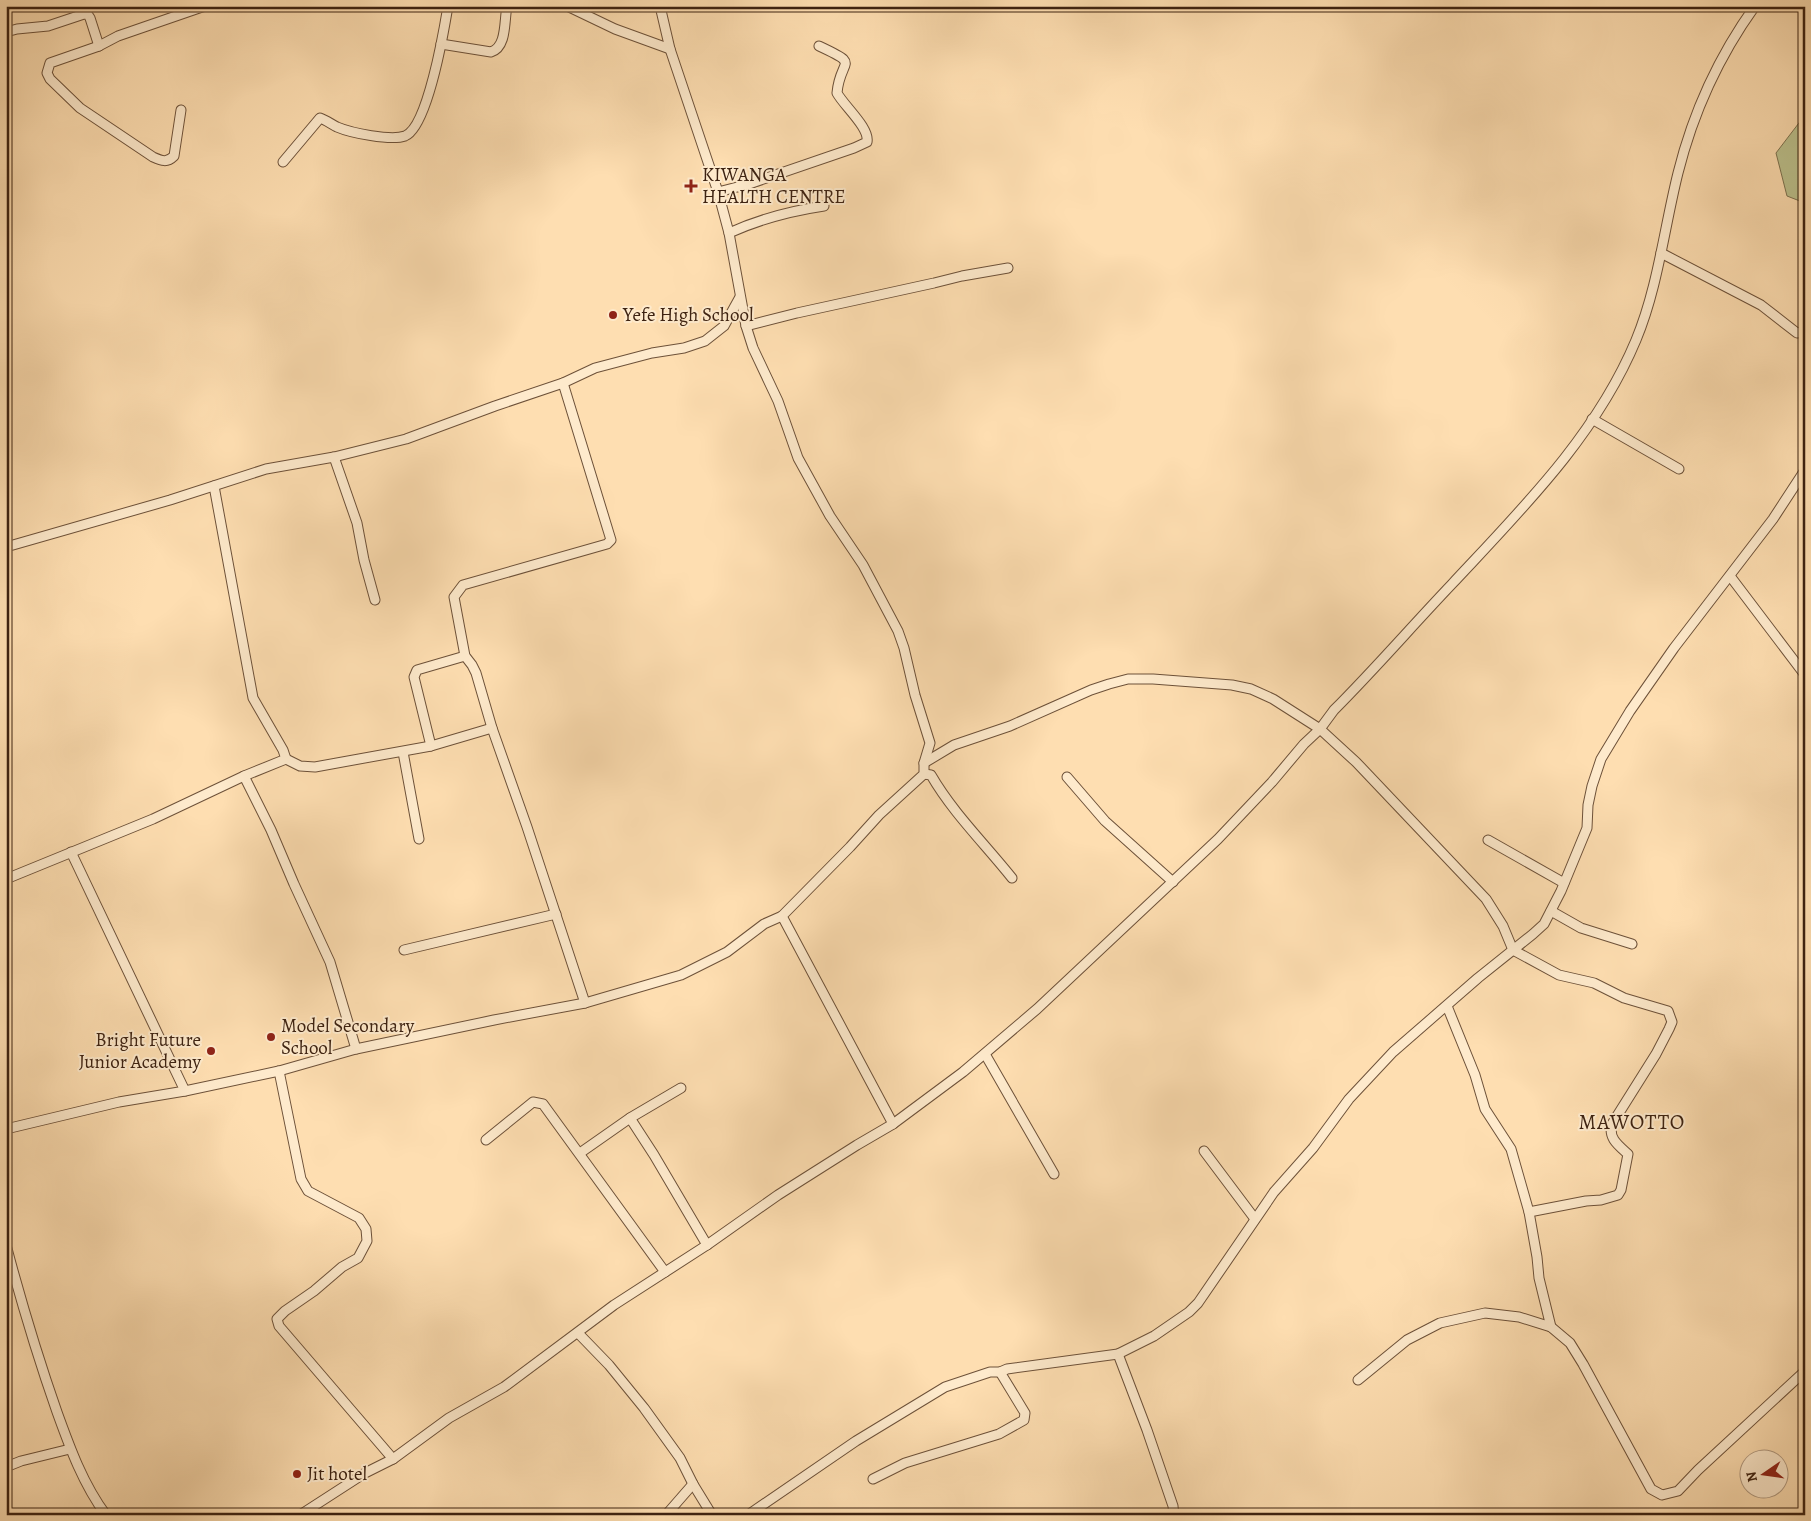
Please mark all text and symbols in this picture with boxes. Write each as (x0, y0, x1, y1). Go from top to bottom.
place label: KIWANGA HEALTH CENTRE (702, 162, 846, 210)
marker: KIWANGA HEALTH CENTRE (684, 179, 698, 193)
place label: Yefe High School (622, 302, 754, 328)
marker: Yefe High School (607, 309, 619, 321)
place label: Model Secondary School (281, 1013, 415, 1061)
place label: Bright Future Junior Academy (79, 1027, 202, 1075)
marker: Model Secondary School (265, 1031, 277, 1043)
marker: Bright Future Junior Academy (205, 1045, 217, 1057)
district label: MAWOTTO (1579, 1108, 1685, 1136)
north arrow (1738, 1448, 1788, 1498)
place label: Jit hotel (307, 1461, 368, 1487)
marker: Jit hotel (291, 1468, 303, 1480)
text: N (1741, 1470, 1762, 1484)

